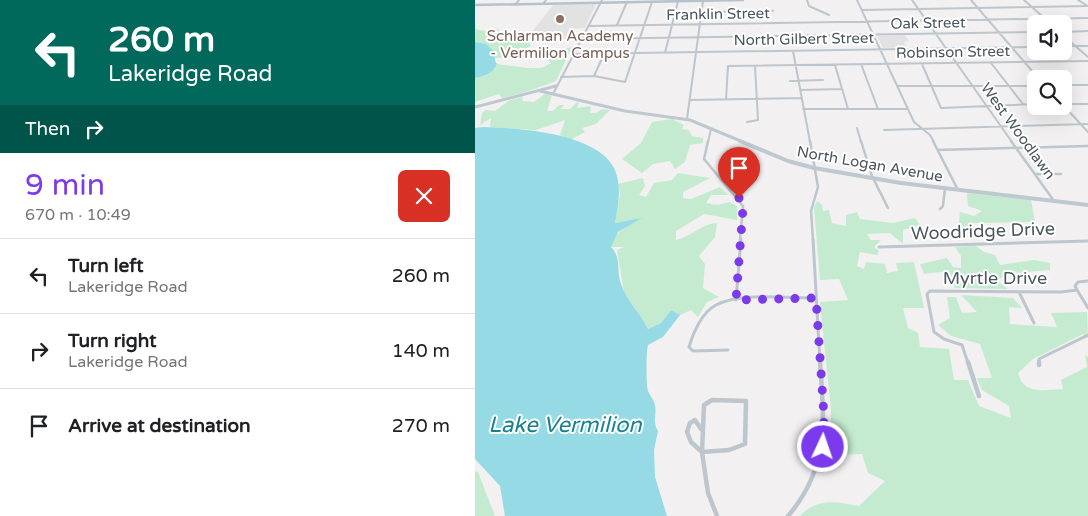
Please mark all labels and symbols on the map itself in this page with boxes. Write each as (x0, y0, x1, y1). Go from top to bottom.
street label: Franklin Street (666, 4, 770, 24)
marker: Schlarman Academy - Vermilion Campus (554, 13, 566, 25)
street label: Oak Street (890, 13, 966, 33)
place label: Schlarman Academy - Vermilion Campus (487, 27, 633, 62)
street label: North Gilbert Street (734, 29, 875, 49)
street label: Robinson Street (896, 42, 1011, 62)
street label: West Woodlawn (977, 79, 1059, 183)
street label: North Logan Avenue (796, 142, 944, 186)
pin (718, 147, 760, 198)
street label: Woodridge Drive (911, 217, 1055, 245)
street label: Myrtle Drive (943, 267, 1047, 289)
water label: Lake Vermilion (488, 412, 642, 438)
position arrow (796, 420, 848, 472)

